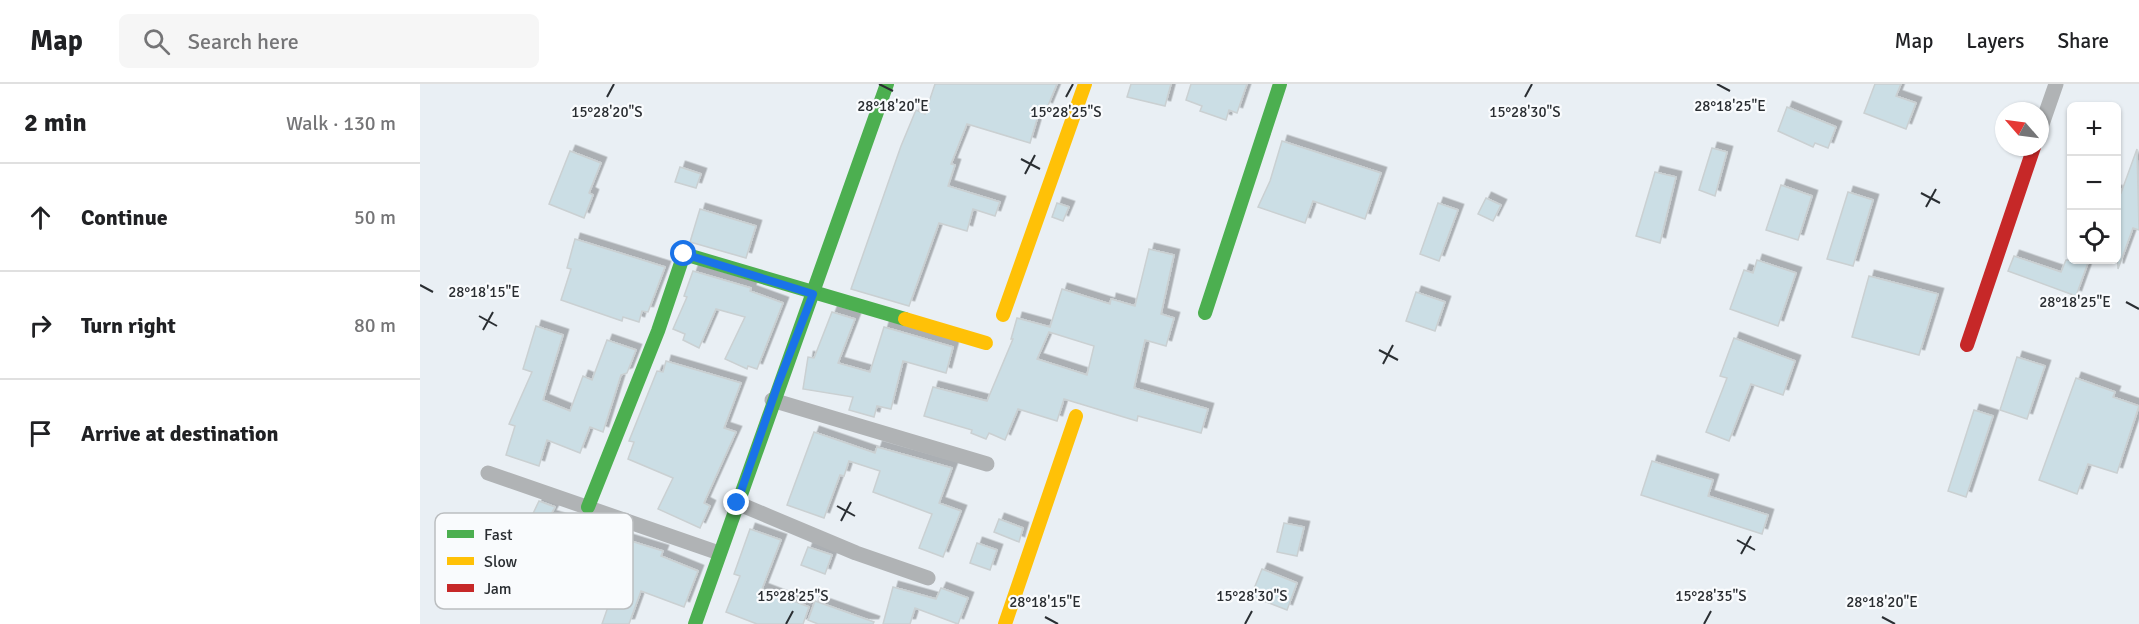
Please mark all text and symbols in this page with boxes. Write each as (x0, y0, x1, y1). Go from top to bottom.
search box (119, 14, 539, 68)
text: Map (30, 24, 83, 58)
icon: search (140, 25, 173, 58)
text: Search here (188, 28, 299, 55)
text: Map (1895, 28, 1933, 54)
text: Layers (1966, 28, 2024, 54)
text: Share (2057, 28, 2109, 54)
text: 28°18'20"E (857, 97, 929, 115)
text: 28°18'25"E (1694, 97, 1766, 115)
north arrow (1995, 102, 2049, 156)
map controls (2067, 102, 2121, 264)
button: + (2067, 102, 2121, 156)
text: 15°28'20"S (571, 103, 643, 121)
text: 15°28'25"S (1030, 103, 1102, 121)
text: 15°28'30"S (1489, 103, 1561, 121)
text: 2 min (24, 107, 87, 139)
text: Walk · 130 m (286, 111, 396, 136)
button: − (2067, 156, 2121, 210)
icon: ahead (24, 201, 57, 234)
text: Continue (81, 204, 168, 231)
text: 50 m (354, 205, 396, 230)
button: locate (2067, 210, 2121, 264)
route start (670, 240, 696, 266)
text: 28°18'15"E (448, 283, 520, 301)
text: 28°18'25"E (2039, 293, 2111, 311)
icon: right (24, 309, 57, 342)
text: Turn right (81, 312, 176, 339)
text: 80 m (354, 313, 396, 338)
icon: arrive (24, 417, 57, 450)
text: Arrive at destination (81, 420, 278, 447)
route end (723, 489, 749, 515)
legend (435, 513, 633, 609)
text: Fast (484, 525, 513, 545)
text: Slow (484, 552, 518, 572)
text: Jam (484, 579, 512, 599)
text: 15°28'25"S (757, 587, 829, 605)
text: 15°28'30"S (1216, 587, 1288, 605)
text: 15°28'35"S (1675, 587, 1747, 605)
text: 28°18'15"E (1009, 593, 1081, 611)
text: 28°18'20"E (1846, 593, 1918, 611)

